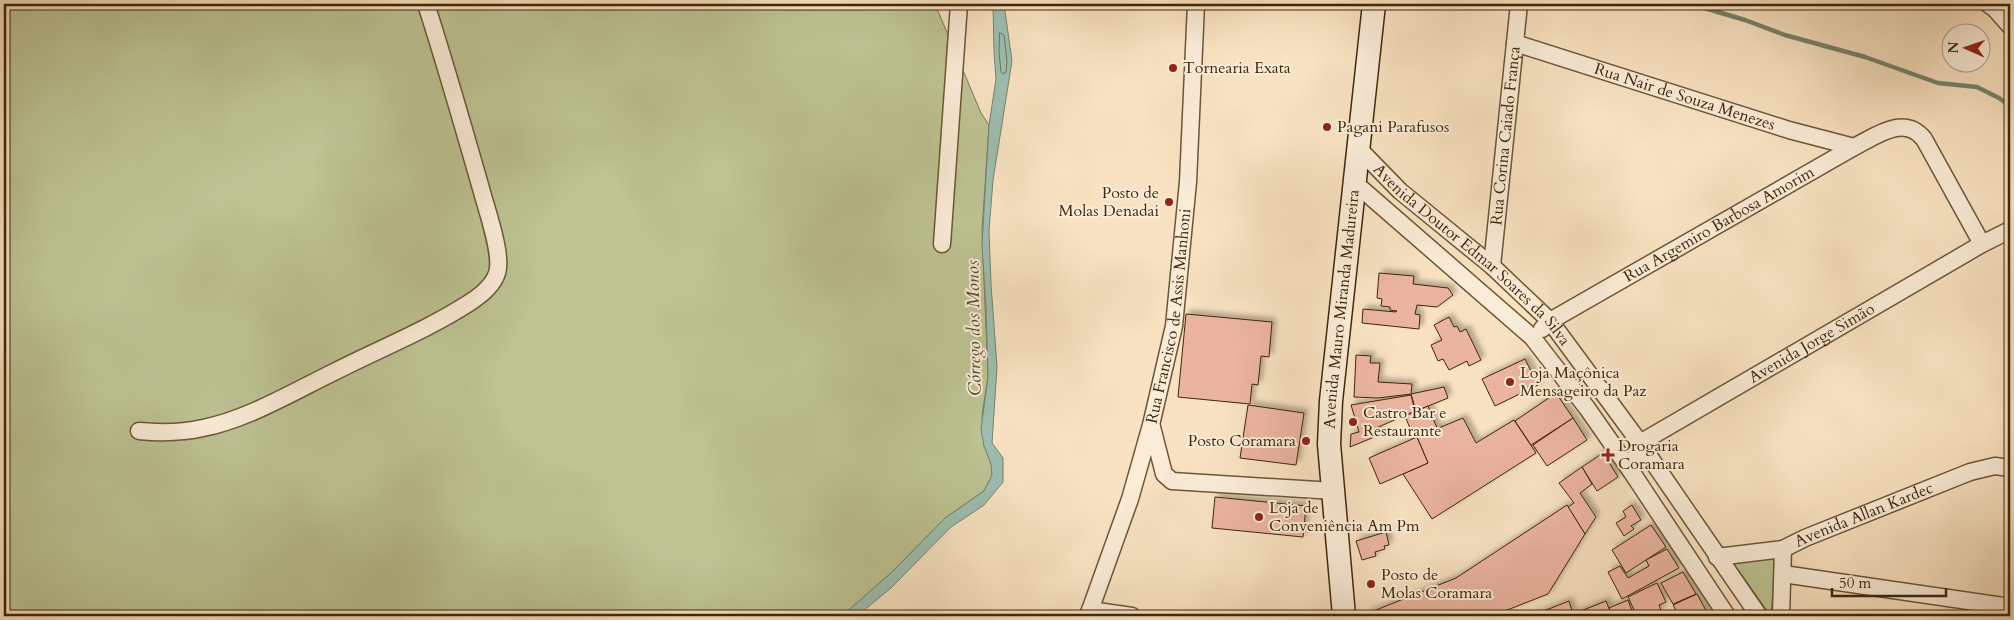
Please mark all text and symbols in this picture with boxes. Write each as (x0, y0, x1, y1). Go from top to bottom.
north arrow (1942, 22, 1992, 72)
text: N (1944, 41, 1963, 54)
street label: Rua Corina Caiado França (1485, 45, 1526, 226)
place label: Tornearia Exata (1183, 57, 1291, 79)
street label: Rua Nair de Souza Menezes (1591, 58, 1778, 136)
marker: Tornearia Exata (1167, 62, 1179, 74)
place label: Pagani Parafusos (1337, 116, 1449, 138)
marker: Pagani Parafusos (1321, 121, 1333, 133)
street label: Avenida Doutor Edmar Soares da Silva (1368, 159, 1576, 350)
street label: Rua Argemiro Barbosa Amorim (1620, 161, 1819, 288)
place label: Posto de Molas Denadai (1058, 182, 1159, 222)
street label: Avenida Mauro Miranda Madureira (1319, 188, 1365, 429)
marker: Posto de Molas Denadai (1163, 196, 1175, 208)
street label: Rua Francisco de Assis Manhoni (1141, 207, 1196, 426)
water label: Córrego dos Monos (960, 260, 988, 396)
street label: Avenida Jorge Simão (1745, 298, 1879, 388)
place label: Loja Maçônica Mensageiro da Paz (1520, 362, 1646, 402)
marker: Loja Maçônica Mensageiro da Paz (1504, 376, 1516, 388)
place label: Castro Bar e Restaurante (1363, 402, 1447, 442)
marker: Castro Bar e Restaurante (1347, 416, 1359, 428)
place label: Posto Coramara (1188, 430, 1296, 452)
marker: Posto Coramara (1300, 435, 1312, 447)
place label: Drogaria Coramara (1618, 435, 1685, 475)
marker: Drogaria Coramara (1602, 449, 1614, 461)
street label: Avenida Allan Kardec (1791, 477, 1936, 553)
place label: Loja de Conveniência Am Pm (1269, 497, 1420, 537)
marker: Loja de Conveniência Am Pm (1253, 511, 1265, 523)
place label: Posto de Molas Coramara (1381, 564, 1492, 604)
scale bar (1832, 565, 1945, 597)
text: 50 m (1839, 573, 1871, 593)
marker: Posto de Molas Coramara (1365, 578, 1377, 590)

